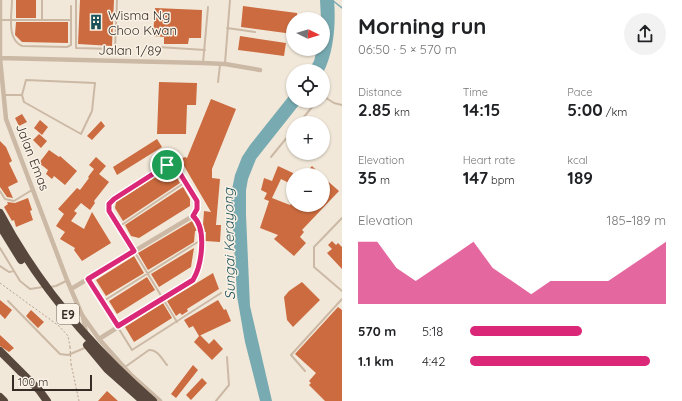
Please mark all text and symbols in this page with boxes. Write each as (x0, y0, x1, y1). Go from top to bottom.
place label: Wisma Ng Choo Kwan (108, 7, 177, 38)
north arrow (286, 12, 330, 56)
map controls (286, 12, 330, 212)
text: Morning run (358, 12, 486, 40)
building icon: Wisma Ng Choo Kwan (87, 13, 105, 31)
button: share (624, 13, 666, 55)
street label: Jalan 1/89 (98, 41, 162, 59)
text: 06:50 · 5 × 570 m (358, 41, 457, 57)
button: locate (286, 64, 330, 108)
text: Distance (358, 85, 402, 99)
text: Time (463, 85, 488, 99)
text: Pace (567, 85, 592, 99)
text: 2.85 (358, 99, 391, 120)
text: 14:15 (463, 99, 500, 120)
text: 5:00 (567, 99, 603, 120)
text: km (391, 105, 410, 119)
text: /km (603, 105, 627, 119)
button: + (286, 116, 330, 160)
street label: Jalan Emas (13, 121, 53, 193)
pin (150, 148, 184, 182)
text: Elevation (358, 153, 404, 167)
text: Heart rate (463, 153, 515, 167)
text: kcal (567, 153, 588, 167)
icon: arrive (156, 154, 178, 176)
text: 35 (358, 167, 377, 188)
text: 147 (463, 167, 488, 188)
text: 189 (567, 167, 593, 188)
button: − (286, 168, 330, 212)
text: m (377, 173, 390, 187)
text: bpm (488, 173, 514, 187)
water label: Sungai Kerayong (219, 187, 239, 300)
text: Elevation (358, 212, 413, 228)
text: 185–189 m (607, 212, 666, 228)
road number: E9 (57, 304, 79, 324)
text: 570 m (358, 323, 396, 339)
text: 5:18 (422, 323, 443, 339)
text: 1.1 km (358, 353, 394, 369)
text: 4:42 (422, 353, 445, 369)
scale bar (12, 373, 92, 392)
text: 100 m (18, 375, 48, 389)

